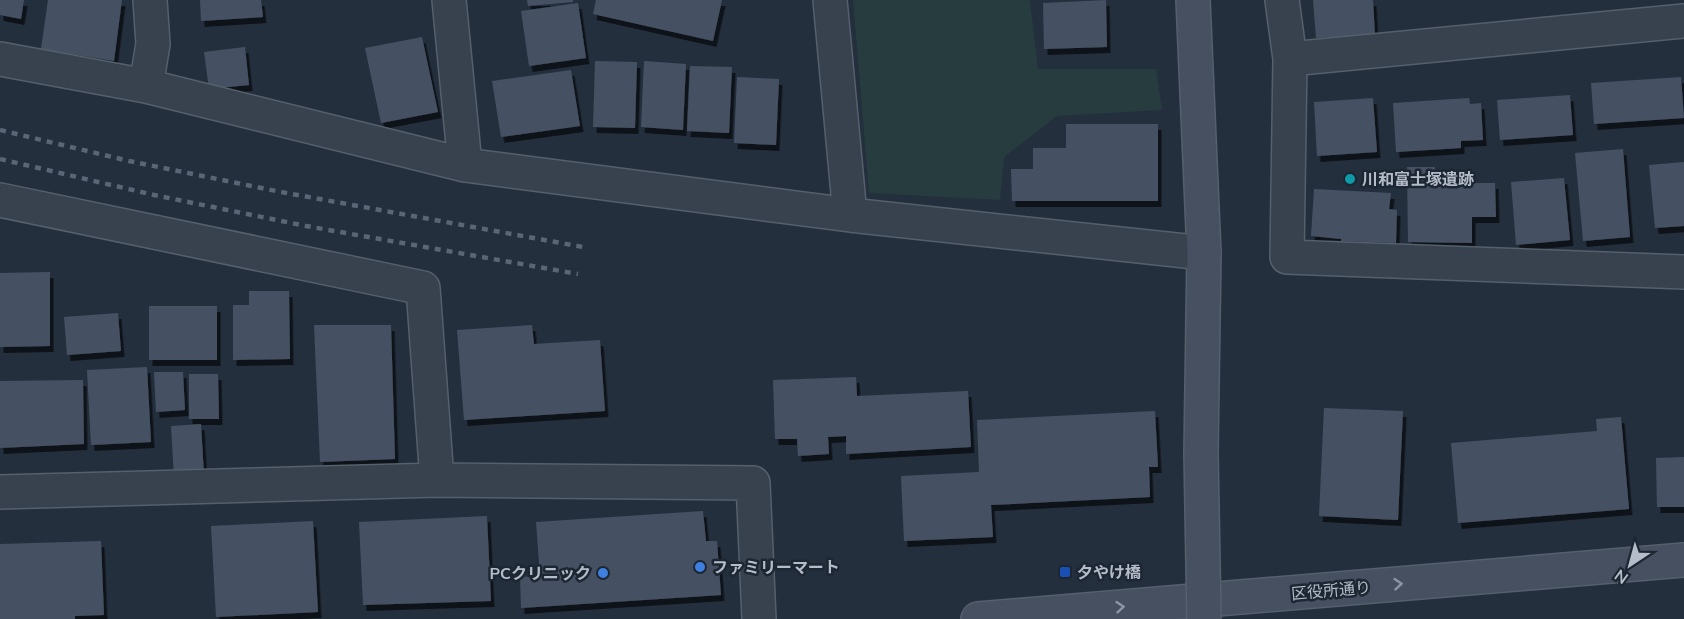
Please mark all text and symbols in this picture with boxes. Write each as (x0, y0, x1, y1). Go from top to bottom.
place label: 川和富士塚遺跡 (1362, 169, 1474, 189)
marker: 川和富士塚遺跡 (1343, 172, 1357, 186)
north arrow (1600, 535, 1660, 595)
place label: ファミリーマート (712, 557, 840, 577)
marker: ファミリーマート (693, 560, 707, 574)
place label: 夕やけ橋 (1077, 562, 1141, 582)
place label: PCクリニック (489, 563, 591, 583)
marker: 夕やけ橋 (1058, 565, 1072, 579)
text: N (1610, 565, 1632, 589)
marker: PCクリニック (596, 566, 610, 580)
street label: 区役所通り (1290, 577, 1372, 603)
one-way arrow (1394, 578, 1403, 591)
one-way arrow (1116, 601, 1125, 614)

